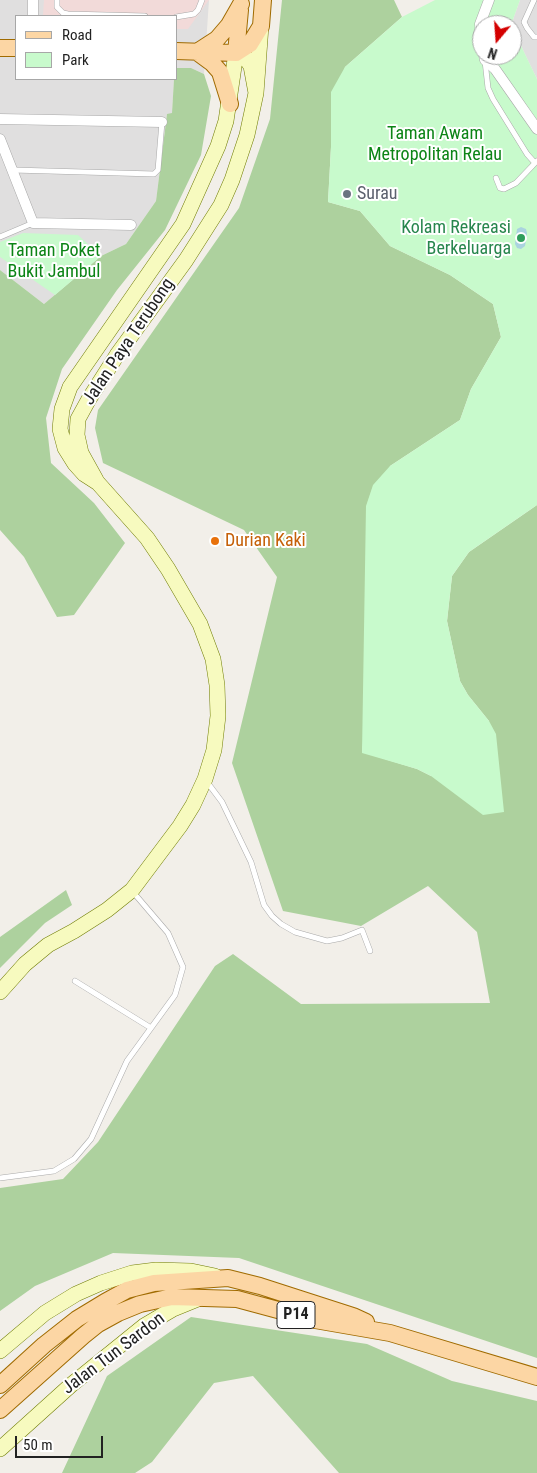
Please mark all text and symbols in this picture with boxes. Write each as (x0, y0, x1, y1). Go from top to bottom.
legend (15, 15, 178, 80)
north arrow (472, 15, 522, 65)
text: Road (62, 26, 92, 44)
text: N (486, 44, 499, 62)
text: Park (62, 51, 89, 69)
park label: Taman Awam Metropolitan Relau (368, 123, 502, 166)
place label: Surau (357, 183, 397, 205)
marker: Surau (341, 188, 353, 200)
place label: Kolam Rekreasi Berkeluarga (401, 217, 511, 260)
marker: Kolam Rekreasi Berkeluarga (515, 232, 527, 244)
park label: Taman Poket Bukit Jambul (8, 240, 100, 282)
street label: Jalan Paya Terubong (79, 275, 179, 409)
place label: Durian Kaki (225, 530, 306, 552)
marker: Durian Kaki (209, 535, 221, 547)
road number: P14 (277, 1302, 315, 1328)
street label: Jalan Tun Sardon (58, 1308, 170, 1400)
scale bar (18, 1426, 105, 1458)
text: 50 m (23, 1436, 53, 1454)

